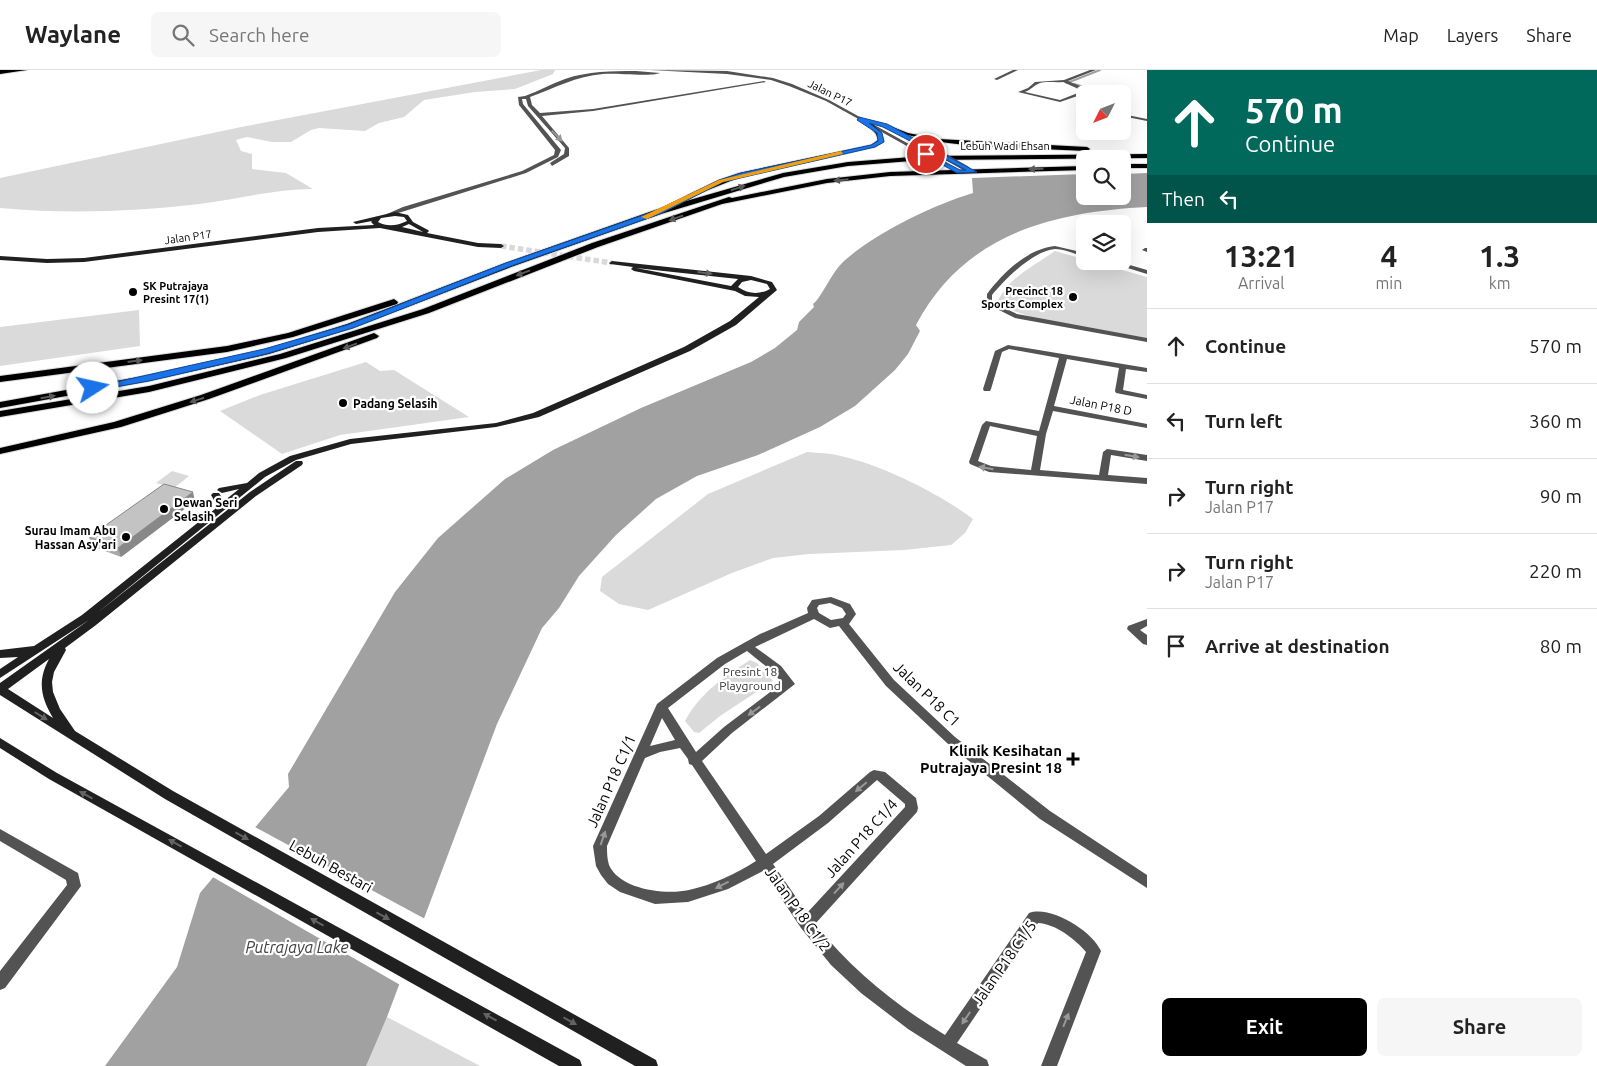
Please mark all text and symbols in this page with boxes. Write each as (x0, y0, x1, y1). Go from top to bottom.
search box (151, 12, 501, 57)
text: Waylane (25, 21, 121, 48)
icon: search (169, 21, 197, 49)
text: Search here (209, 24, 309, 46)
text: Map (1383, 25, 1419, 45)
text: Layers (1447, 25, 1498, 45)
text: Share (1526, 25, 1572, 45)
street label: Jalan P17 (806, 77, 854, 109)
north arrow (1076, 85, 1131, 140)
map controls (1076, 85, 1131, 270)
icon: ahead (1162, 90, 1227, 155)
text: 570 m (1245, 90, 1343, 130)
one-way arrow (551, 130, 563, 142)
text: Continue (1245, 131, 1335, 156)
pin (905, 133, 947, 175)
icon: arrive (912, 140, 940, 168)
street label: Lebuh Wadi Ehsan (960, 140, 1050, 152)
button: search (1076, 150, 1131, 205)
one-way arrow (1028, 166, 1044, 174)
one-way arrow (833, 176, 849, 184)
one-way arrow (730, 183, 745, 191)
icon: left (1215, 185, 1243, 213)
text: Then (1162, 188, 1205, 210)
one-way arrow (668, 214, 683, 222)
button: layers (1076, 215, 1131, 270)
street label: Jalan P17 (164, 228, 212, 246)
text: 13:21 (1224, 239, 1299, 273)
text: 4 (1380, 239, 1397, 273)
text: 1.3 (1479, 239, 1520, 273)
one-way arrow (516, 269, 530, 277)
one-way arrow (697, 269, 713, 277)
text: Arrival (1238, 274, 1285, 292)
text: min (1375, 274, 1402, 292)
text: km (1489, 274, 1511, 292)
place label: SK Putrajaya Presint 17(1) (143, 280, 209, 306)
place label: Precinct 18 Sports Complex (981, 285, 1063, 310)
marker: SK Putrajaya Presint 17(1) (127, 286, 139, 298)
marker: Precinct 18 Sports Complex (1067, 291, 1079, 303)
icon: ahead (1162, 332, 1190, 360)
text: Continue (1205, 335, 1286, 357)
text: 570 m (1529, 335, 1582, 357)
one-way arrow (342, 342, 357, 350)
one-way arrow (127, 357, 143, 365)
position arrow (66, 361, 118, 413)
one-way arrow (40, 392, 56, 400)
street label: Jalan P18 D (1069, 393, 1133, 417)
one-way arrow (189, 397, 204, 404)
marker: Padang Selasih (337, 397, 349, 409)
place label: Padang Selasih (353, 397, 438, 410)
icon: left (1162, 407, 1190, 435)
text: Turn left (1205, 410, 1283, 432)
text: 360 m (1529, 410, 1582, 432)
one-way arrow (1124, 452, 1140, 460)
one-way arrow (978, 463, 994, 471)
text: Turn right (1205, 476, 1293, 498)
icon: right (1162, 482, 1190, 510)
text: 90 m (1540, 485, 1582, 507)
place label: Dewan Seri Selasih (174, 496, 237, 523)
text: Jalan P17 (1205, 498, 1274, 516)
marker: Dewan Seri Selasih (158, 503, 170, 515)
place label: Surau Imam Abu Hassan Asy'ari (25, 524, 116, 551)
marker: Surau Imam Abu Hassan Asy'ari (120, 531, 132, 543)
text: Turn right (1205, 551, 1293, 573)
icon: right (1162, 557, 1190, 585)
text: 220 m (1529, 560, 1582, 582)
text: Jalan P17 (1205, 573, 1274, 591)
icon: arrive (1162, 632, 1190, 660)
text: Arrive at destination (1205, 635, 1390, 657)
text: 80 m (1540, 635, 1582, 657)
street label: Jalan P18 C1 (890, 658, 964, 730)
park label: Presint 18 Playground (719, 665, 781, 692)
one-way arrow (748, 706, 761, 716)
one-way arrow (35, 712, 48, 721)
street label: Jalan P18 C1/1 (583, 732, 639, 830)
place label: Klinik Kesihatan Putrajaya Presint 18 (920, 742, 1062, 776)
marker: Klinik Kesihatan Putrajaya Presint 18 (1066, 752, 1080, 766)
one-way arrow (855, 781, 868, 792)
one-way arrow (80, 790, 93, 799)
street label: Jalan P18 C1/4 (821, 795, 901, 881)
one-way arrow (599, 831, 607, 846)
one-way arrow (234, 832, 249, 840)
street label: Lebuh Bestari (286, 836, 376, 896)
one-way arrow (167, 839, 182, 847)
street label: Jalan P18 C1/2 (762, 864, 834, 954)
one-way arrow (714, 881, 729, 889)
one-way arrow (833, 882, 845, 894)
one-way arrow (376, 912, 391, 920)
one-way arrow (310, 917, 323, 926)
street label: Jalan P18 C1/5 (968, 917, 1040, 1009)
water label: Putrajaya Lake (245, 938, 349, 956)
button: Exit (1162, 998, 1367, 1056)
button: Share (1377, 998, 1582, 1056)
one-way arrow (961, 1011, 971, 1024)
one-way arrow (1062, 1012, 1070, 1027)
one-way arrow (482, 1013, 497, 1021)
one-way arrow (563, 1016, 577, 1025)

